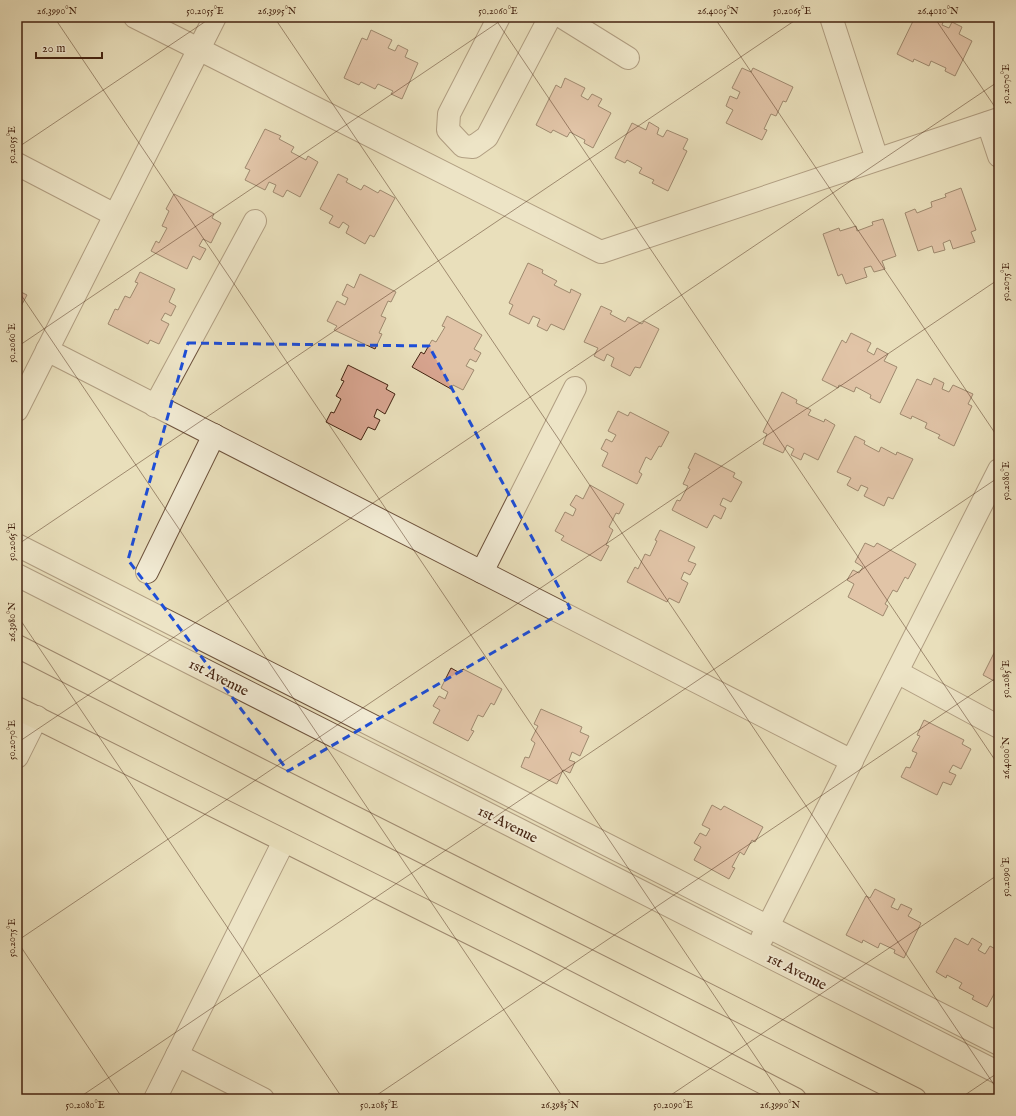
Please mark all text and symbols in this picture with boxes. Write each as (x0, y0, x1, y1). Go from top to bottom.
text: 26.3990°N (37, 5, 77, 18)
text: 50.2055°E (186, 5, 224, 18)
text: 26.3995°N (258, 5, 297, 18)
text: 50.2060°E (478, 5, 518, 18)
text: 26.4005°N (697, 5, 739, 18)
text: 50.2065°E (773, 5, 811, 18)
text: 26.4010°N (917, 5, 959, 18)
scale bar (36, 34, 102, 60)
text: 20 m (42, 41, 65, 56)
text: 50.2070°E (1000, 64, 1013, 104)
text: 50.2055°E (6, 126, 19, 164)
text: 50.2075°E (1000, 263, 1013, 301)
text: 50.2060°E (6, 323, 19, 363)
text: 50.2080°E (1000, 461, 1013, 501)
text: 50.2065°E (6, 523, 19, 561)
text: 26.3980°N (6, 602, 19, 642)
street label: 1st Avenue (185, 654, 252, 701)
text: 50.2085°E (1000, 660, 1013, 698)
text: 50.2070°E (6, 720, 19, 760)
text: 26.4000°N (1000, 736, 1013, 779)
street label: 1st Avenue (474, 801, 541, 848)
text: 50.2090°E (1000, 857, 1013, 897)
text: 50.2075°E (6, 919, 19, 957)
street label: 1st Avenue (763, 948, 830, 995)
text: 50.2080°E (65, 1099, 105, 1112)
text: 50.2085°E (360, 1099, 398, 1112)
text: 26.3985°N (541, 1099, 580, 1112)
text: 50.2090°E (653, 1099, 693, 1112)
text: 26.3990°N (760, 1099, 800, 1112)

